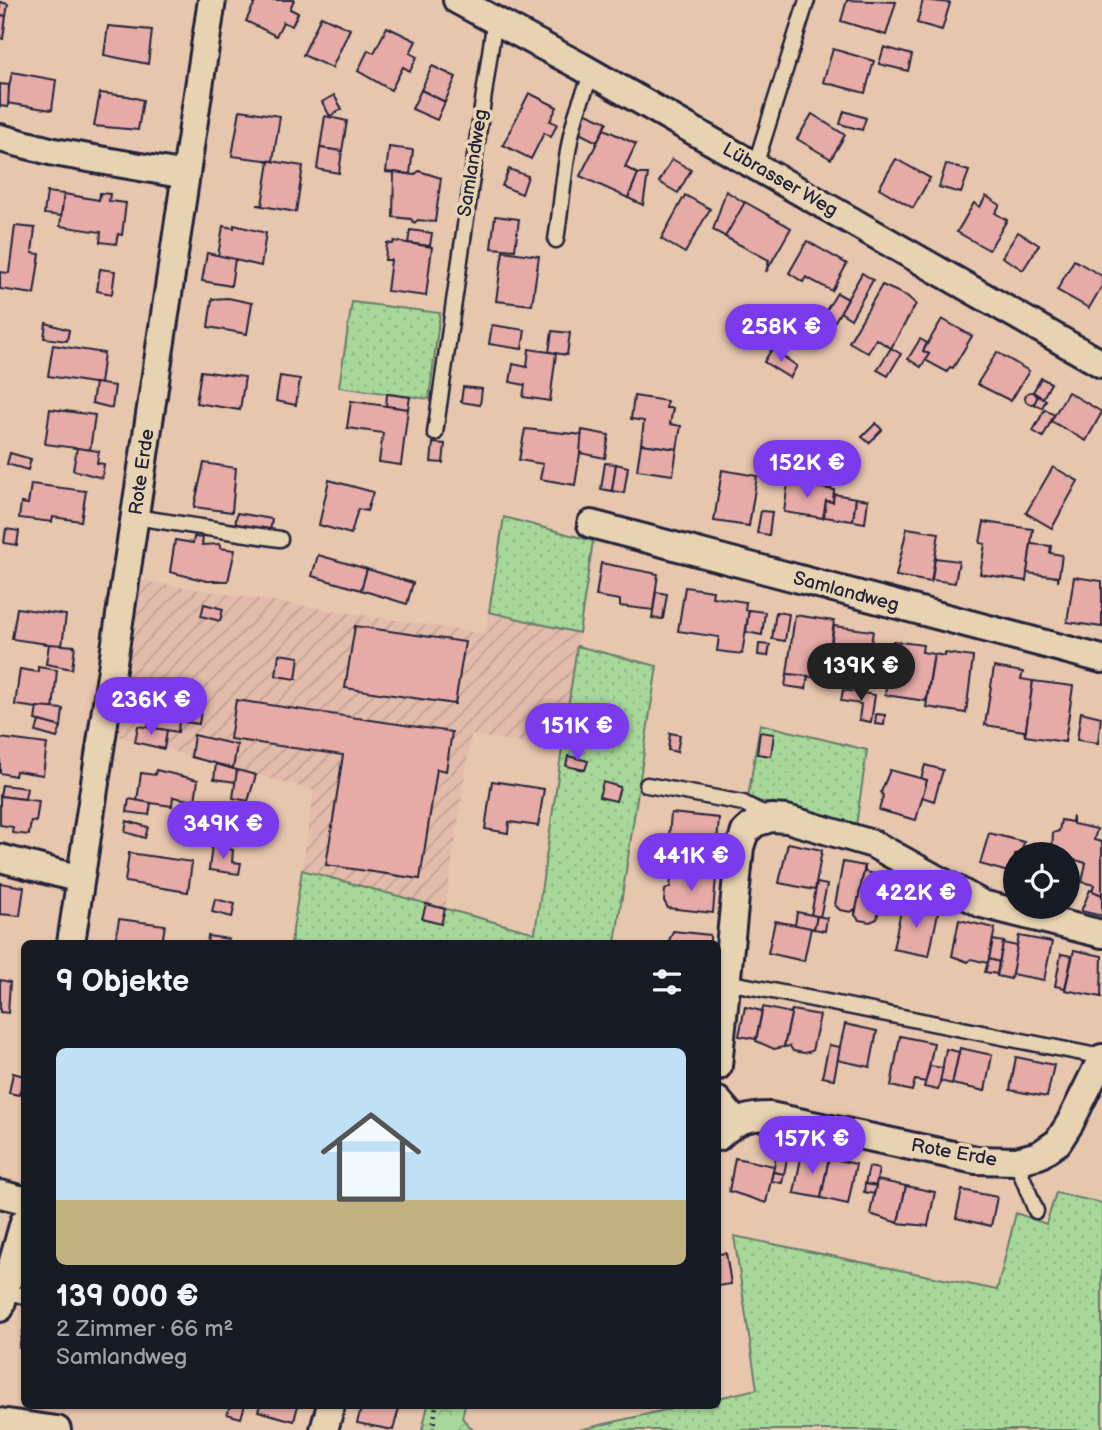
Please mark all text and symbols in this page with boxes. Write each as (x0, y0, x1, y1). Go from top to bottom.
street label: Samlandweg (453, 108, 493, 218)
street label: Lübrasser Weg (718, 138, 842, 222)
pin: 258K € (724, 304, 838, 364)
text: 258K € (741, 313, 821, 341)
street label: Rote Erde (125, 427, 159, 517)
pin: 152K € (750, 440, 864, 500)
text: 152K € (769, 449, 845, 477)
street label: Samlandweg (791, 567, 901, 617)
pin: 139K € (804, 644, 918, 703)
text: 139K € (823, 652, 899, 680)
pin: 236K € (94, 678, 208, 737)
text: 236K € (111, 686, 191, 714)
pin: 151K € (520, 704, 634, 763)
text: 151K € (541, 712, 613, 740)
pin: 349K € (166, 802, 280, 861)
text: 349K € (183, 810, 263, 838)
pin: 441K € (634, 834, 748, 893)
text: 441K € (653, 842, 729, 870)
map controls (1003, 842, 1080, 919)
button: locate (1003, 842, 1080, 919)
pin: 422K € (859, 870, 973, 930)
text: 422K € (876, 879, 956, 907)
icon: filters (648, 963, 686, 1001)
text: 9 Objekte (56, 964, 189, 1000)
icon: home (308, 1094, 434, 1220)
pin: 157K € (755, 1116, 869, 1176)
text: 157K € (775, 1125, 849, 1153)
street label: Rote Erde (909, 1134, 999, 1172)
text: 139 000 € (56, 1279, 199, 1315)
text: 2 Zimmer · 66 m² (56, 1315, 234, 1343)
text: Samlandweg (56, 1343, 187, 1371)

